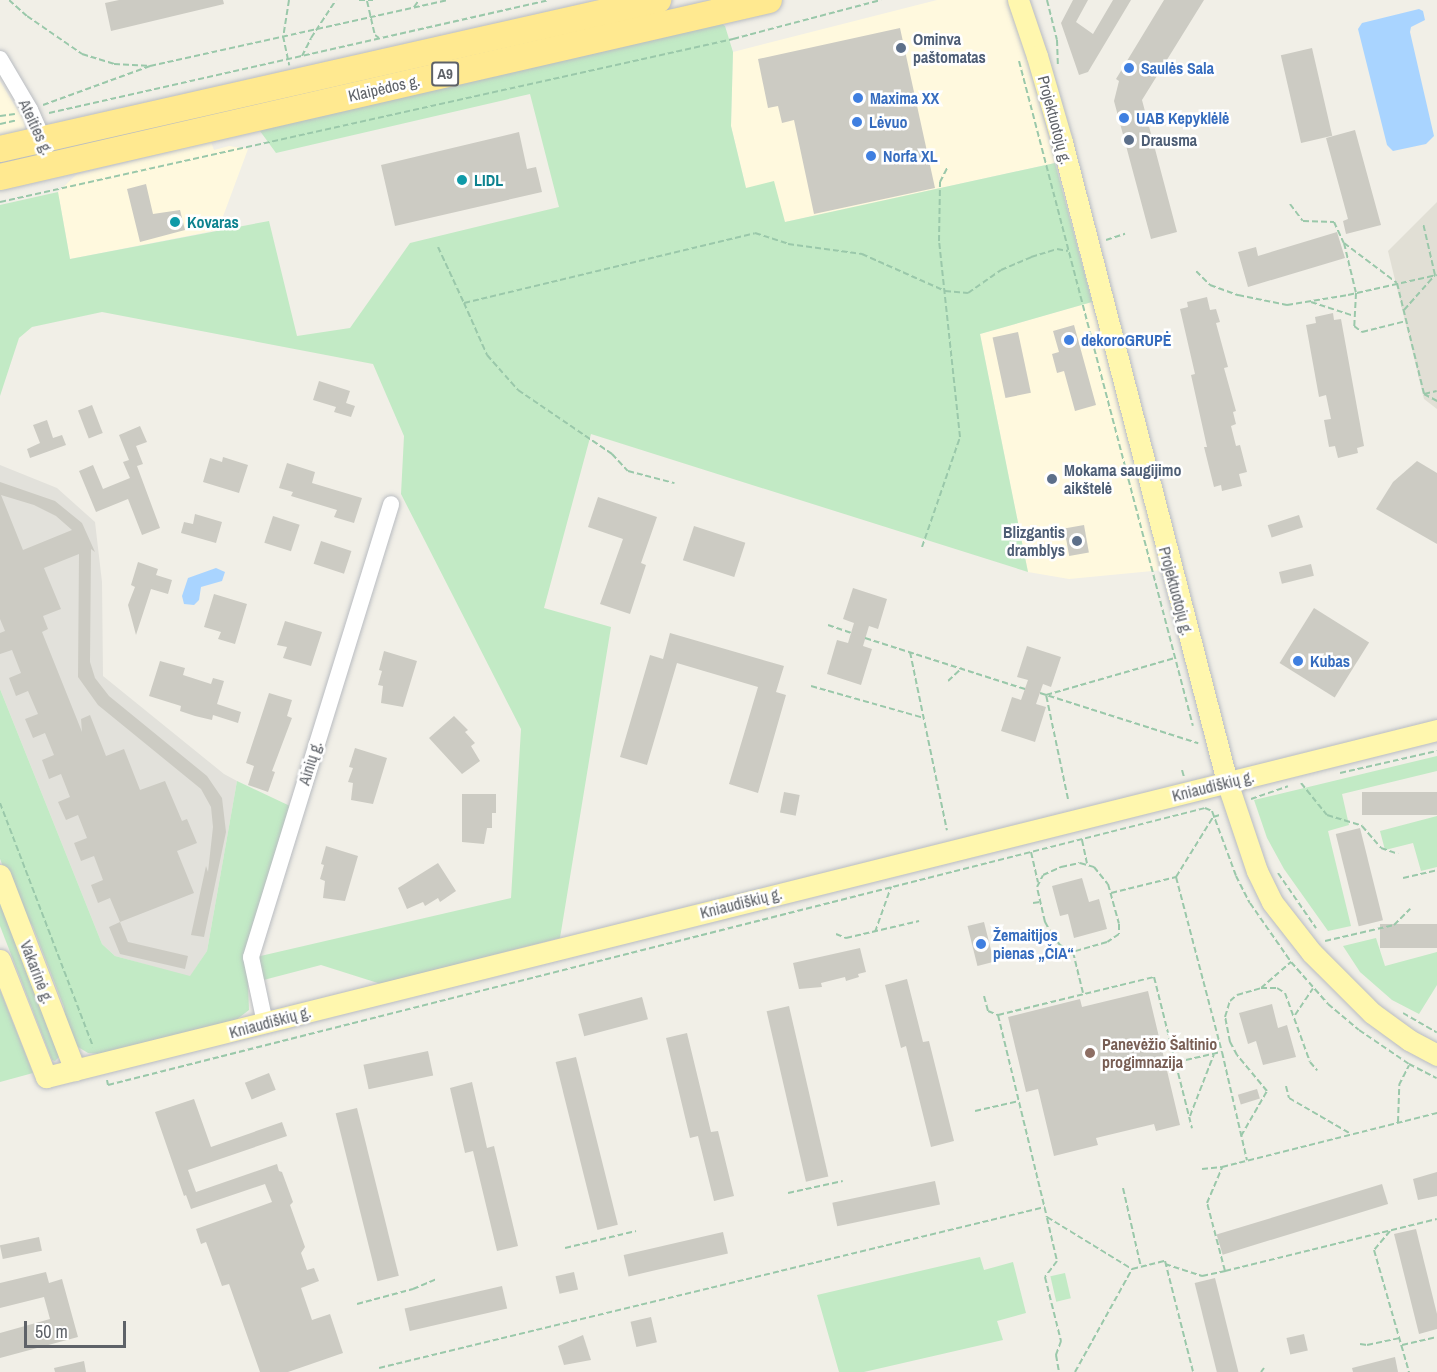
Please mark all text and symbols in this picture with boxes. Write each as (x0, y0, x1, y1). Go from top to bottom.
place label: Ominva paštomatas (913, 29, 986, 67)
marker: Ominva paštomatas (894, 41, 908, 55)
place label: Saulės Sala (1141, 58, 1214, 78)
marker: Saulės Sala (1122, 61, 1136, 75)
road number: A9 (430, 62, 460, 86)
street label: Klaipėdos g. (346, 70, 422, 106)
street label: Projektuotojų g. (1034, 73, 1076, 167)
place label: Maxima XX (870, 88, 939, 108)
marker: Maxima XX (851, 91, 865, 105)
street label: Ateities g. (15, 96, 57, 158)
place label: UAB Kepyklėlė (1136, 108, 1229, 128)
marker: UAB Kepyklėlė (1117, 111, 1131, 125)
place label: Lėvuo (869, 112, 908, 132)
marker: Lėvuo (850, 115, 864, 129)
place label: Drausma (1141, 130, 1197, 150)
marker: Drausma (1122, 133, 1136, 147)
place label: Norfa XL (883, 146, 938, 166)
marker: Norfa XL (864, 149, 878, 163)
place label: LIDL (474, 170, 503, 190)
marker: LIDL (455, 173, 469, 187)
place label: Kovaras (187, 212, 239, 232)
marker: Kovaras (168, 215, 182, 229)
place label: dekoroGRUPĖ (1081, 330, 1171, 350)
marker: dekoroGRUPĖ (1062, 333, 1076, 347)
place label: Mokama saugijimo aikštelė (1064, 460, 1181, 498)
marker: Mokama saugijimo aikštelė (1045, 472, 1059, 486)
place label: Blizgantis dramblys (1003, 522, 1065, 560)
marker: Blizgantis dramblys (1070, 534, 1084, 548)
street label: Projektuotojų g. (1155, 544, 1197, 638)
place label: Kubas (1310, 651, 1350, 671)
marker: Kubas (1291, 654, 1305, 668)
street label: Ainių g. (294, 739, 326, 787)
street label: Kniaudiškių g. (1170, 767, 1256, 805)
street label: Kniaudiškių g. (698, 884, 784, 922)
place label: Žemaitijos pienas „ČIA“ (993, 925, 1074, 963)
marker: Žemaitijos pienas „ČIA“ (974, 937, 988, 951)
street label: Vakarinė g. (16, 938, 58, 1006)
street label: Kniaudiškių g. (227, 1002, 313, 1042)
place label: Panevėžio Šaltinio progimnazija (1102, 1034, 1217, 1072)
marker: Panevėžio Šaltinio progimnazija (1083, 1046, 1097, 1060)
scale bar (27, 1309, 129, 1347)
text: 50 m (35, 1319, 68, 1344)

